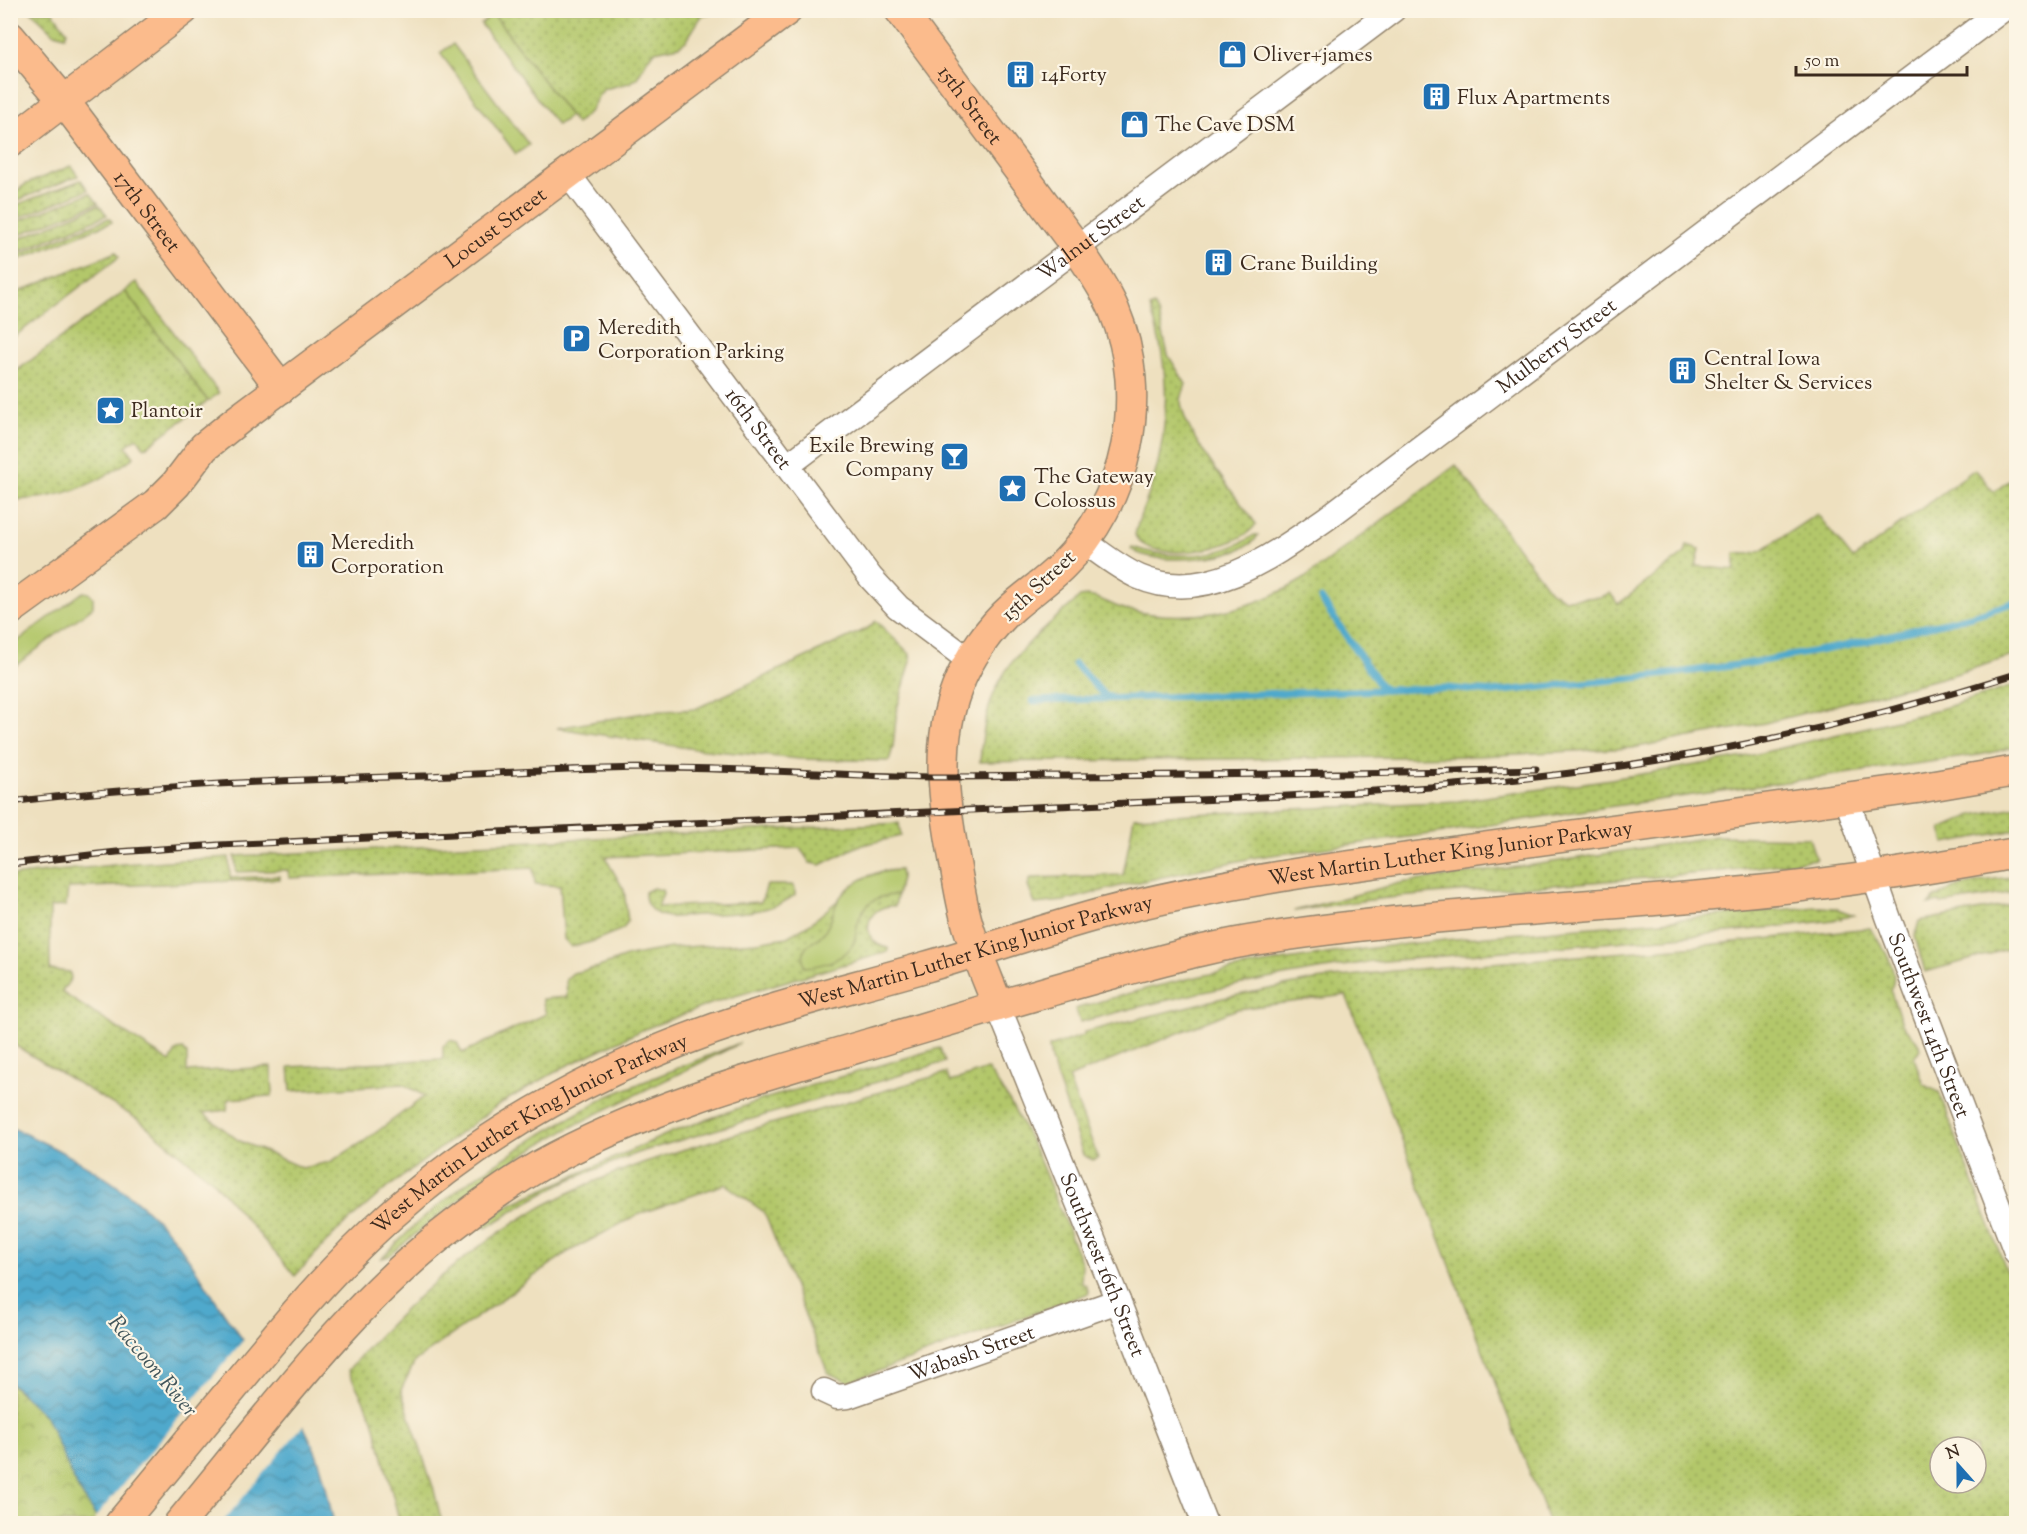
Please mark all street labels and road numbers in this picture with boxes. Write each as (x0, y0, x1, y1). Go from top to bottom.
street label: 15th Street (929, 60, 1008, 152)
street label: 17th Street (105, 165, 187, 260)
street label: Locust Street (440, 181, 554, 277)
street label: Walnut Street (1032, 189, 1152, 290)
street label: Mulberry Street (1491, 292, 1624, 402)
street label: 16th Street (716, 382, 798, 477)
street label: 15th Street (995, 544, 1083, 629)
street label: West Martin Luther King Junior Parkway (1266, 814, 1635, 895)
street label: West Martin Luther King Junior Parkway (795, 888, 1156, 1018)
street label: Southwest 14th Street (1879, 929, 1977, 1123)
street label: West Martin Luther King Junior Parkway (366, 1027, 693, 1243)
street label: Southwest 16th Street (1050, 1169, 1151, 1362)
street label: Wabash Street (905, 1318, 1039, 1391)

